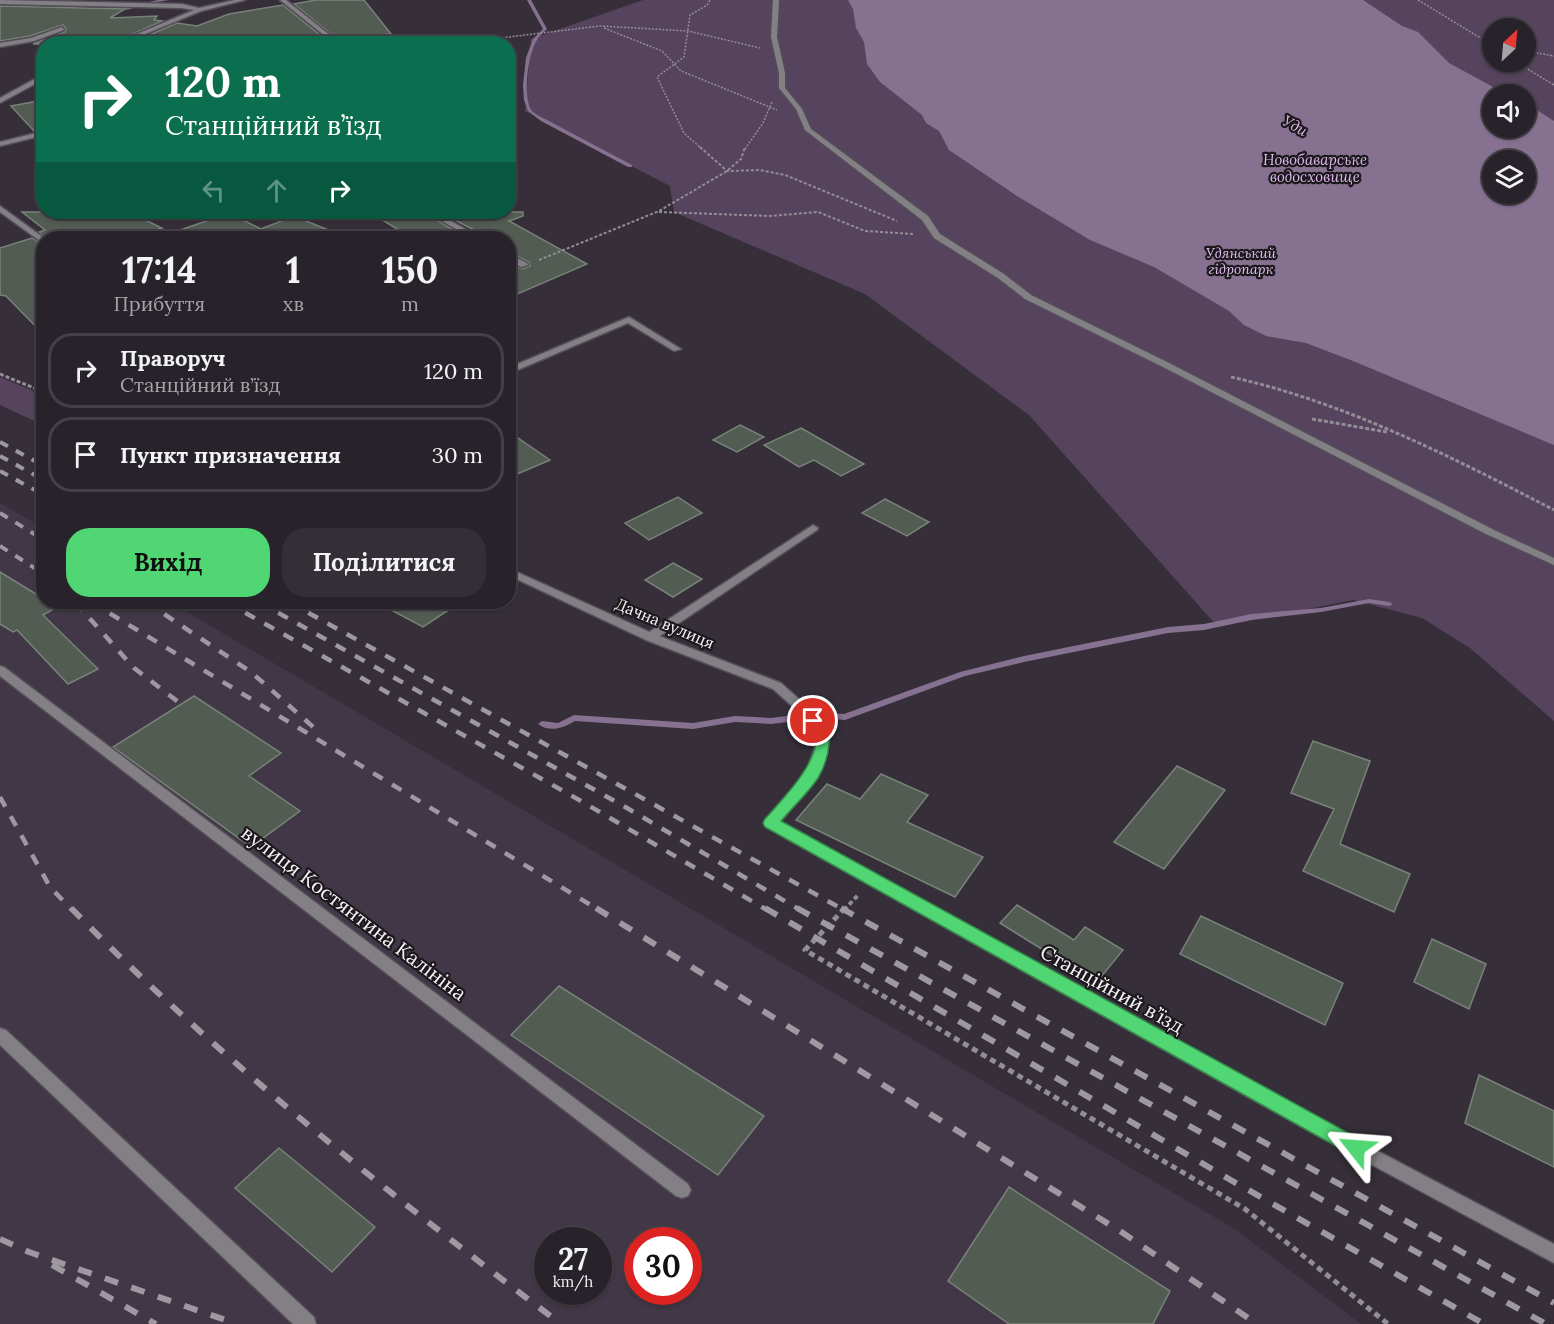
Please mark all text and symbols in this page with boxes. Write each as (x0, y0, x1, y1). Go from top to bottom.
north arrow (1482, 18, 1536, 72)
map controls (1482, 18, 1536, 204)
text: 120 m (165, 55, 281, 109)
icon: right (66, 60, 144, 138)
button: sound (1482, 84, 1536, 138)
text: Станційний в’їзд (165, 108, 382, 142)
water label: Уди (1279, 111, 1311, 140)
water label: Новобаварське водосховище (1263, 150, 1367, 186)
button: layers (1482, 150, 1536, 204)
icon: left (197, 174, 230, 207)
icon: ahead (260, 174, 293, 207)
icon: right (323, 174, 356, 207)
park label: Удянський гідропарк (1206, 244, 1277, 278)
text: 17:14 (122, 247, 197, 293)
text: 1 (286, 247, 301, 293)
text: 150 (381, 247, 438, 293)
text: Прибуття (114, 291, 205, 316)
text: хв (283, 291, 304, 316)
text: m (401, 291, 419, 316)
text: Праворуч (120, 344, 226, 372)
icon: right (69, 354, 102, 387)
text: 120 m (424, 357, 483, 385)
text: Станційний в’їзд (120, 372, 280, 397)
icon: arrive (69, 438, 102, 471)
text: Пункт призначення (120, 441, 341, 469)
text: 30 m (432, 441, 483, 469)
button: Вихід (66, 528, 270, 597)
button: Поділитися (282, 528, 486, 597)
street label: Дачна вулиця (613, 593, 717, 653)
pin (787, 695, 838, 746)
icon: arrive (796, 704, 829, 737)
street label: вулиця Костянтина Калініна (237, 820, 472, 1005)
street label: Станційний в’їзд (1036, 939, 1189, 1038)
position arrow (1324, 1116, 1388, 1180)
speed limit sign: 30 (624, 1227, 702, 1305)
text: 27 (558, 1240, 588, 1278)
text: km/h (553, 1272, 593, 1291)

